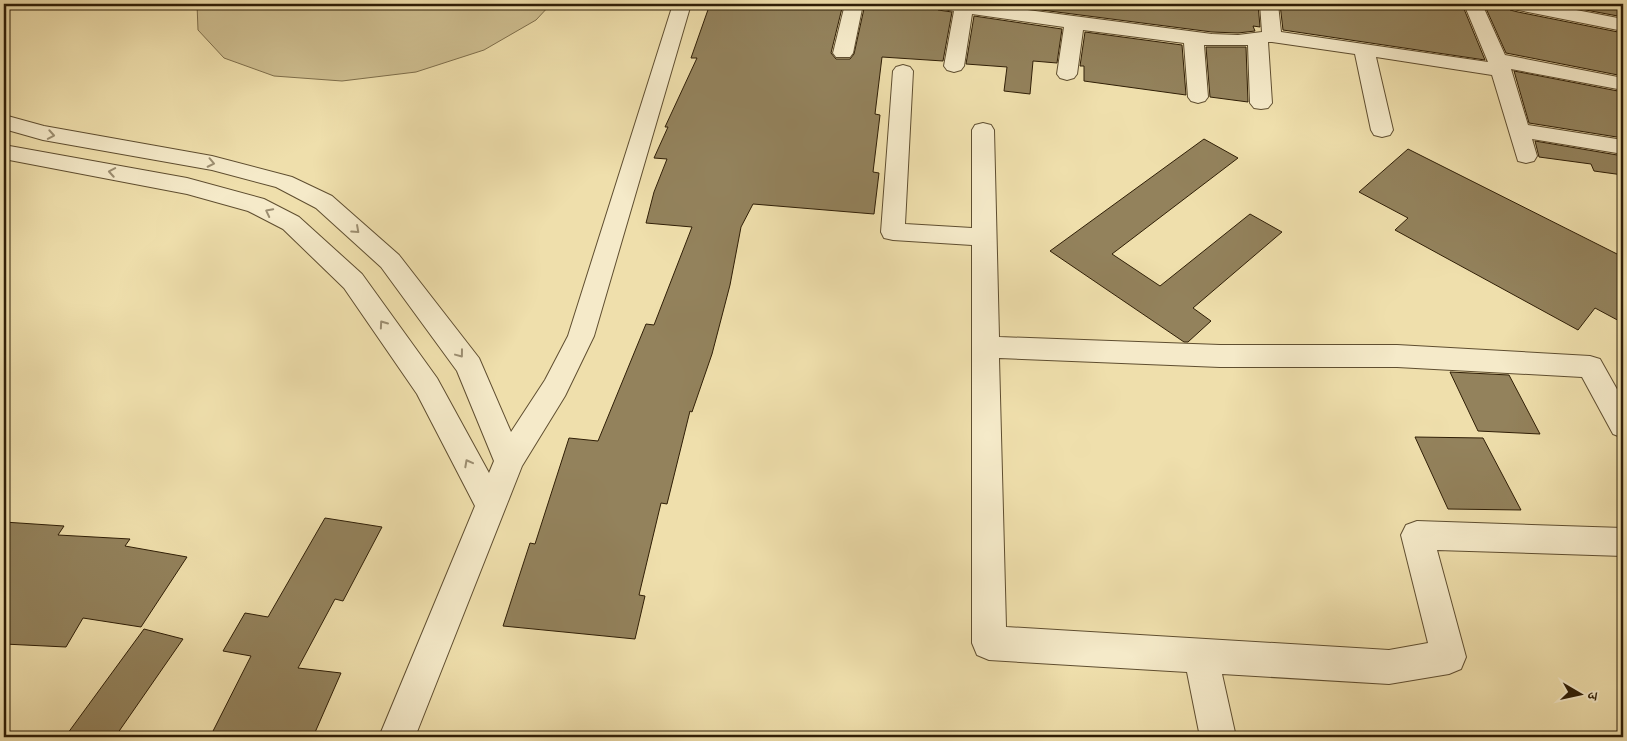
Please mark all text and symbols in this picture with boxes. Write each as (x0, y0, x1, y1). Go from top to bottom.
one-way arrow (47, 129, 55, 139)
one-way arrow (206, 158, 215, 168)
one-way arrow (107, 168, 116, 178)
one-way arrow (265, 208, 274, 218)
one-way arrow (350, 224, 359, 233)
one-way arrow (380, 321, 389, 330)
one-way arrow (455, 348, 463, 357)
one-way arrow (464, 459, 474, 468)
north arrow (1554, 668, 1604, 718)
text: उ (1582, 690, 1601, 702)

